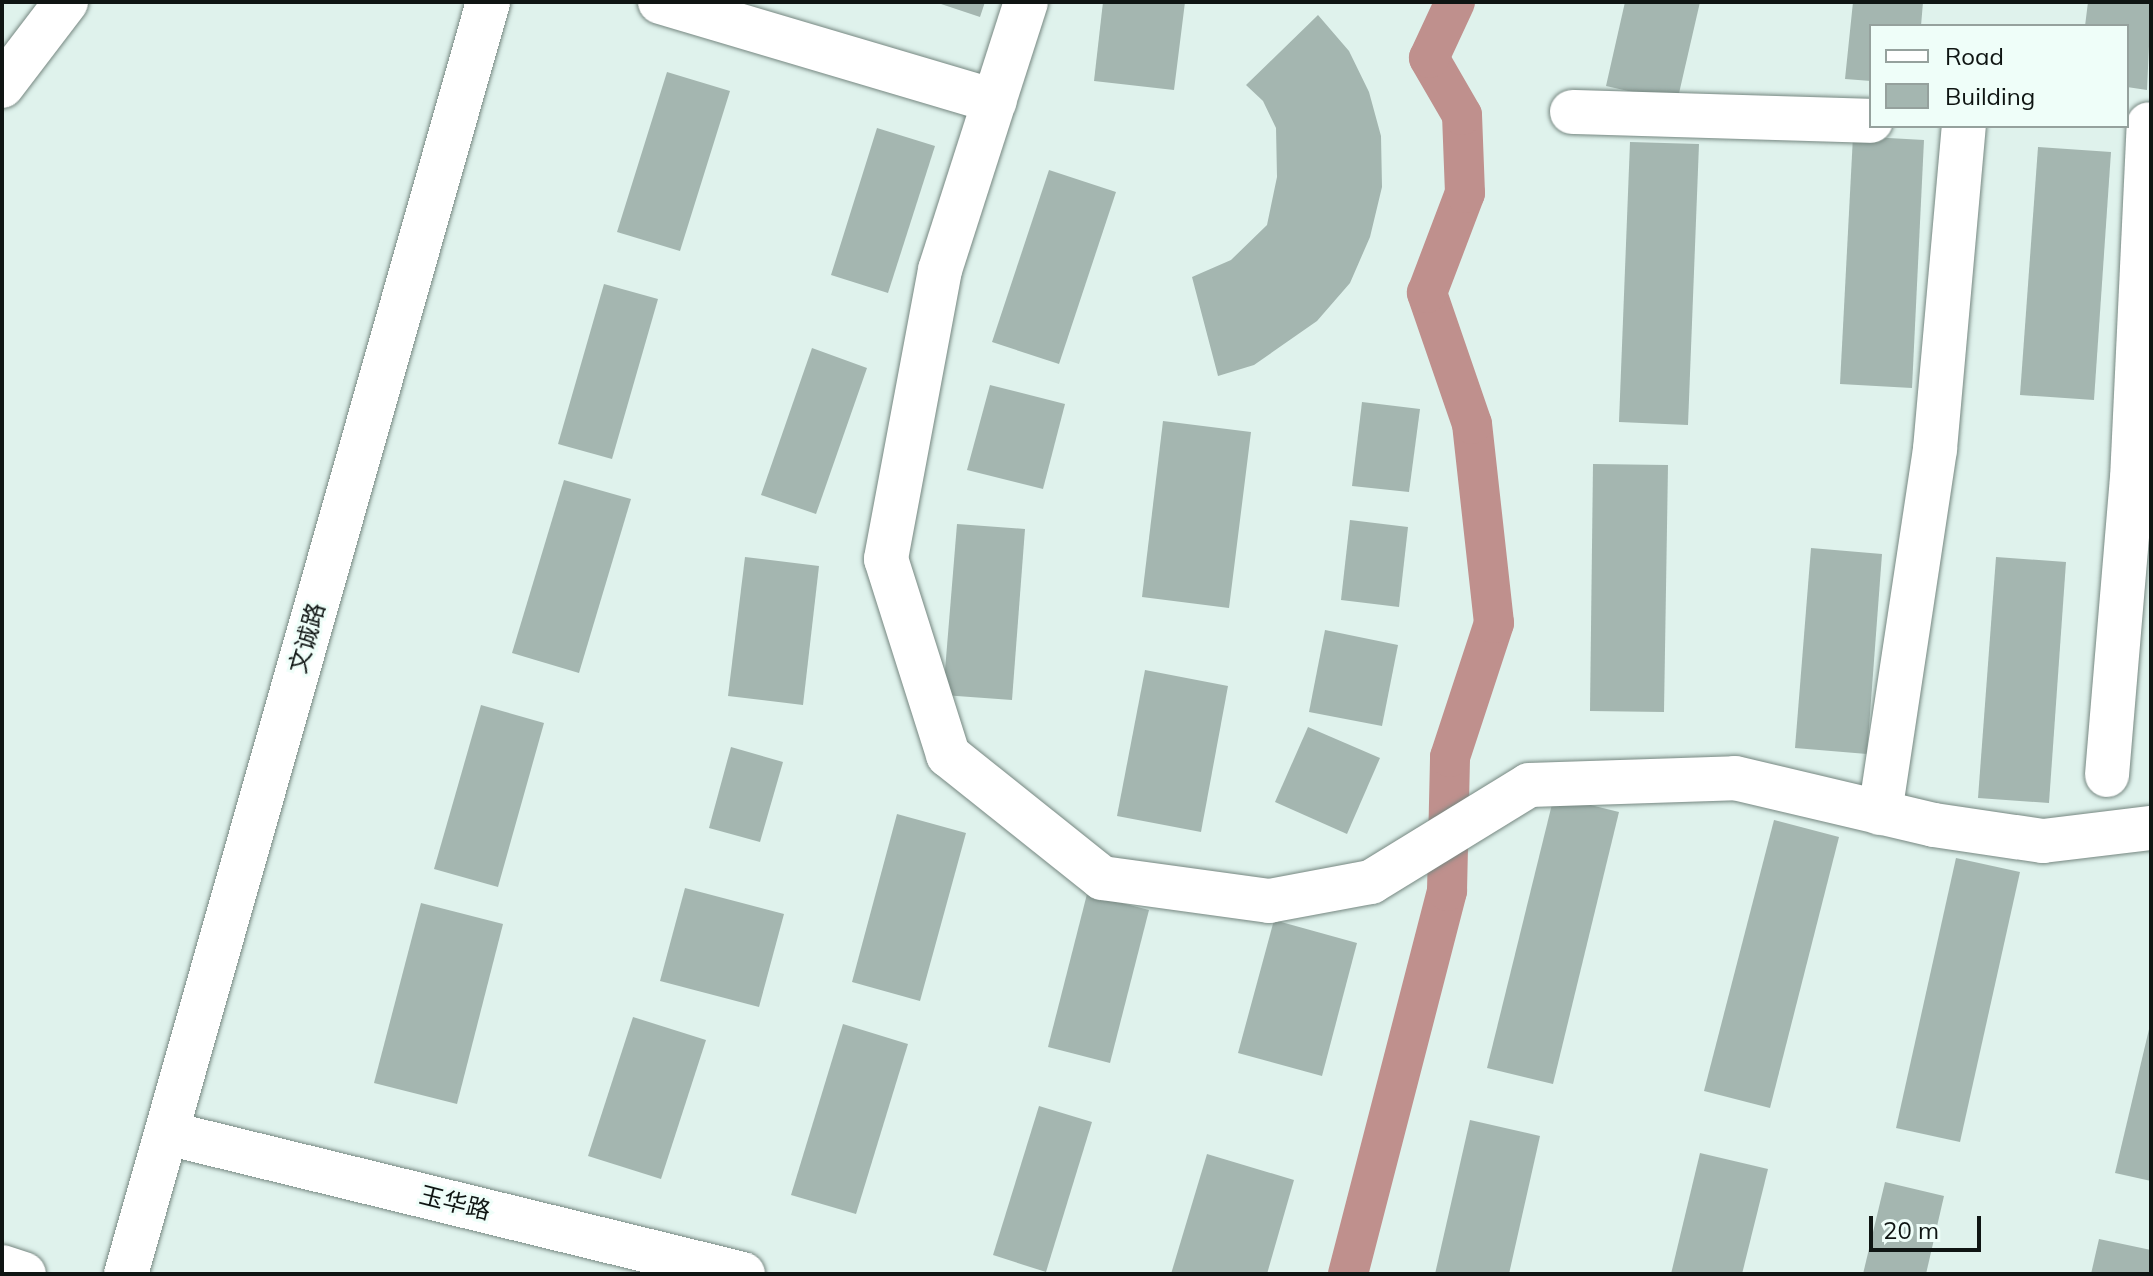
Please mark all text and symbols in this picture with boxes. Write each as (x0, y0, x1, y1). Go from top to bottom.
legend (1869, 24, 2129, 128)
text: Road (1945, 41, 2004, 71)
text: Building (1945, 81, 2035, 111)
street label: 文诚路 (283, 599, 331, 677)
street label: 玉华路 (417, 1180, 493, 1226)
scale bar (1873, 1200, 1985, 1250)
text: 20 m (1883, 1215, 1939, 1245)

